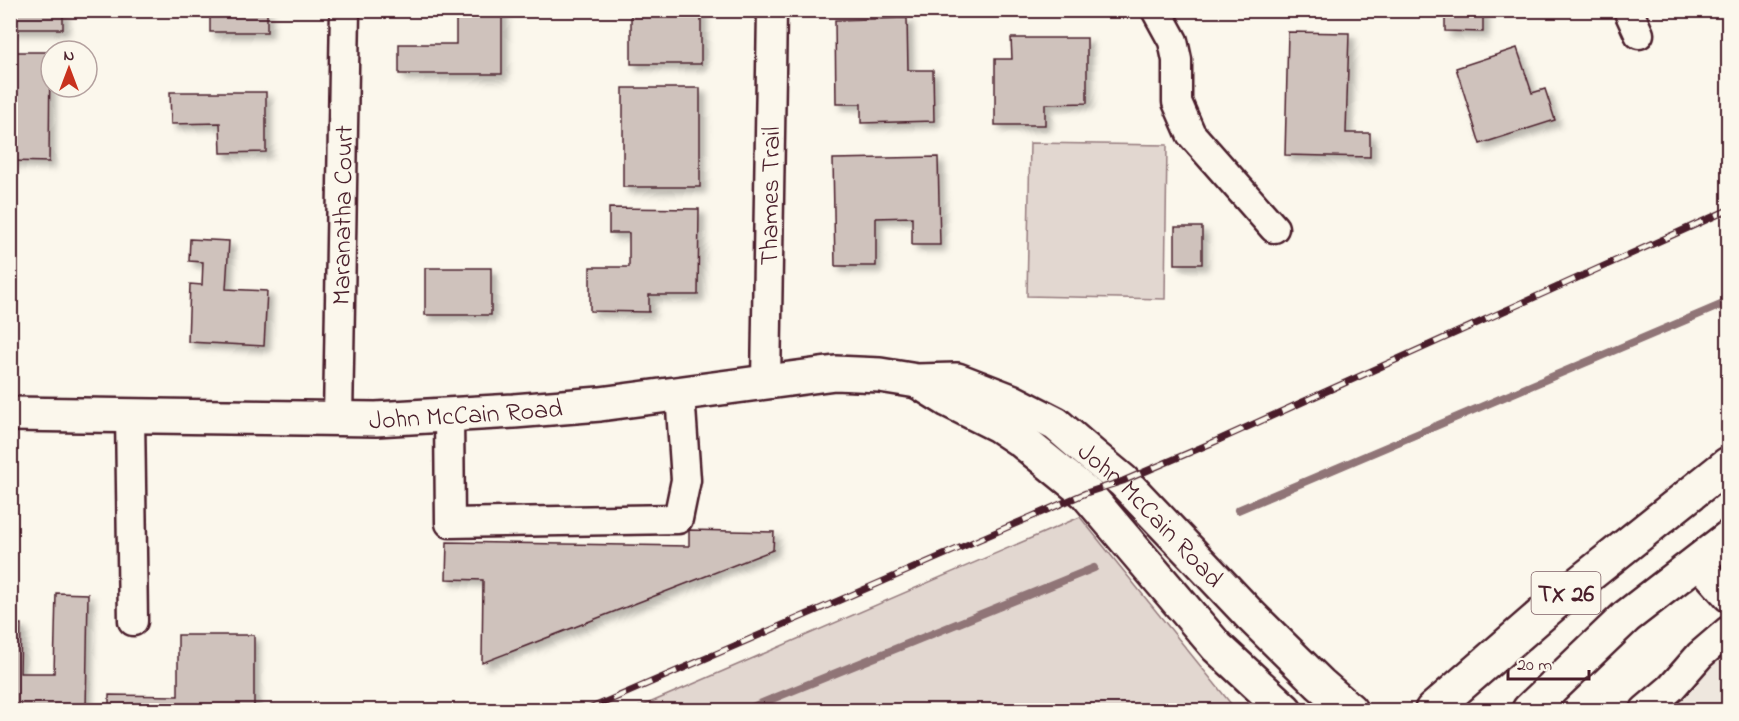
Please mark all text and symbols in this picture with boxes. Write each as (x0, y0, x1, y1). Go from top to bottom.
north arrow (39, 39, 99, 99)
text: N (64, 44, 75, 68)
street label: Maranatha Court (324, 125, 365, 305)
street label: Thames Trail (752, 126, 792, 266)
street label: John McCain Road (369, 391, 564, 441)
street label: John McCain Road (1068, 435, 1231, 598)
road number: TX 26 (1532, 572, 1600, 614)
scale bar (1508, 643, 1589, 681)
text: 20 m (1517, 653, 1552, 679)

